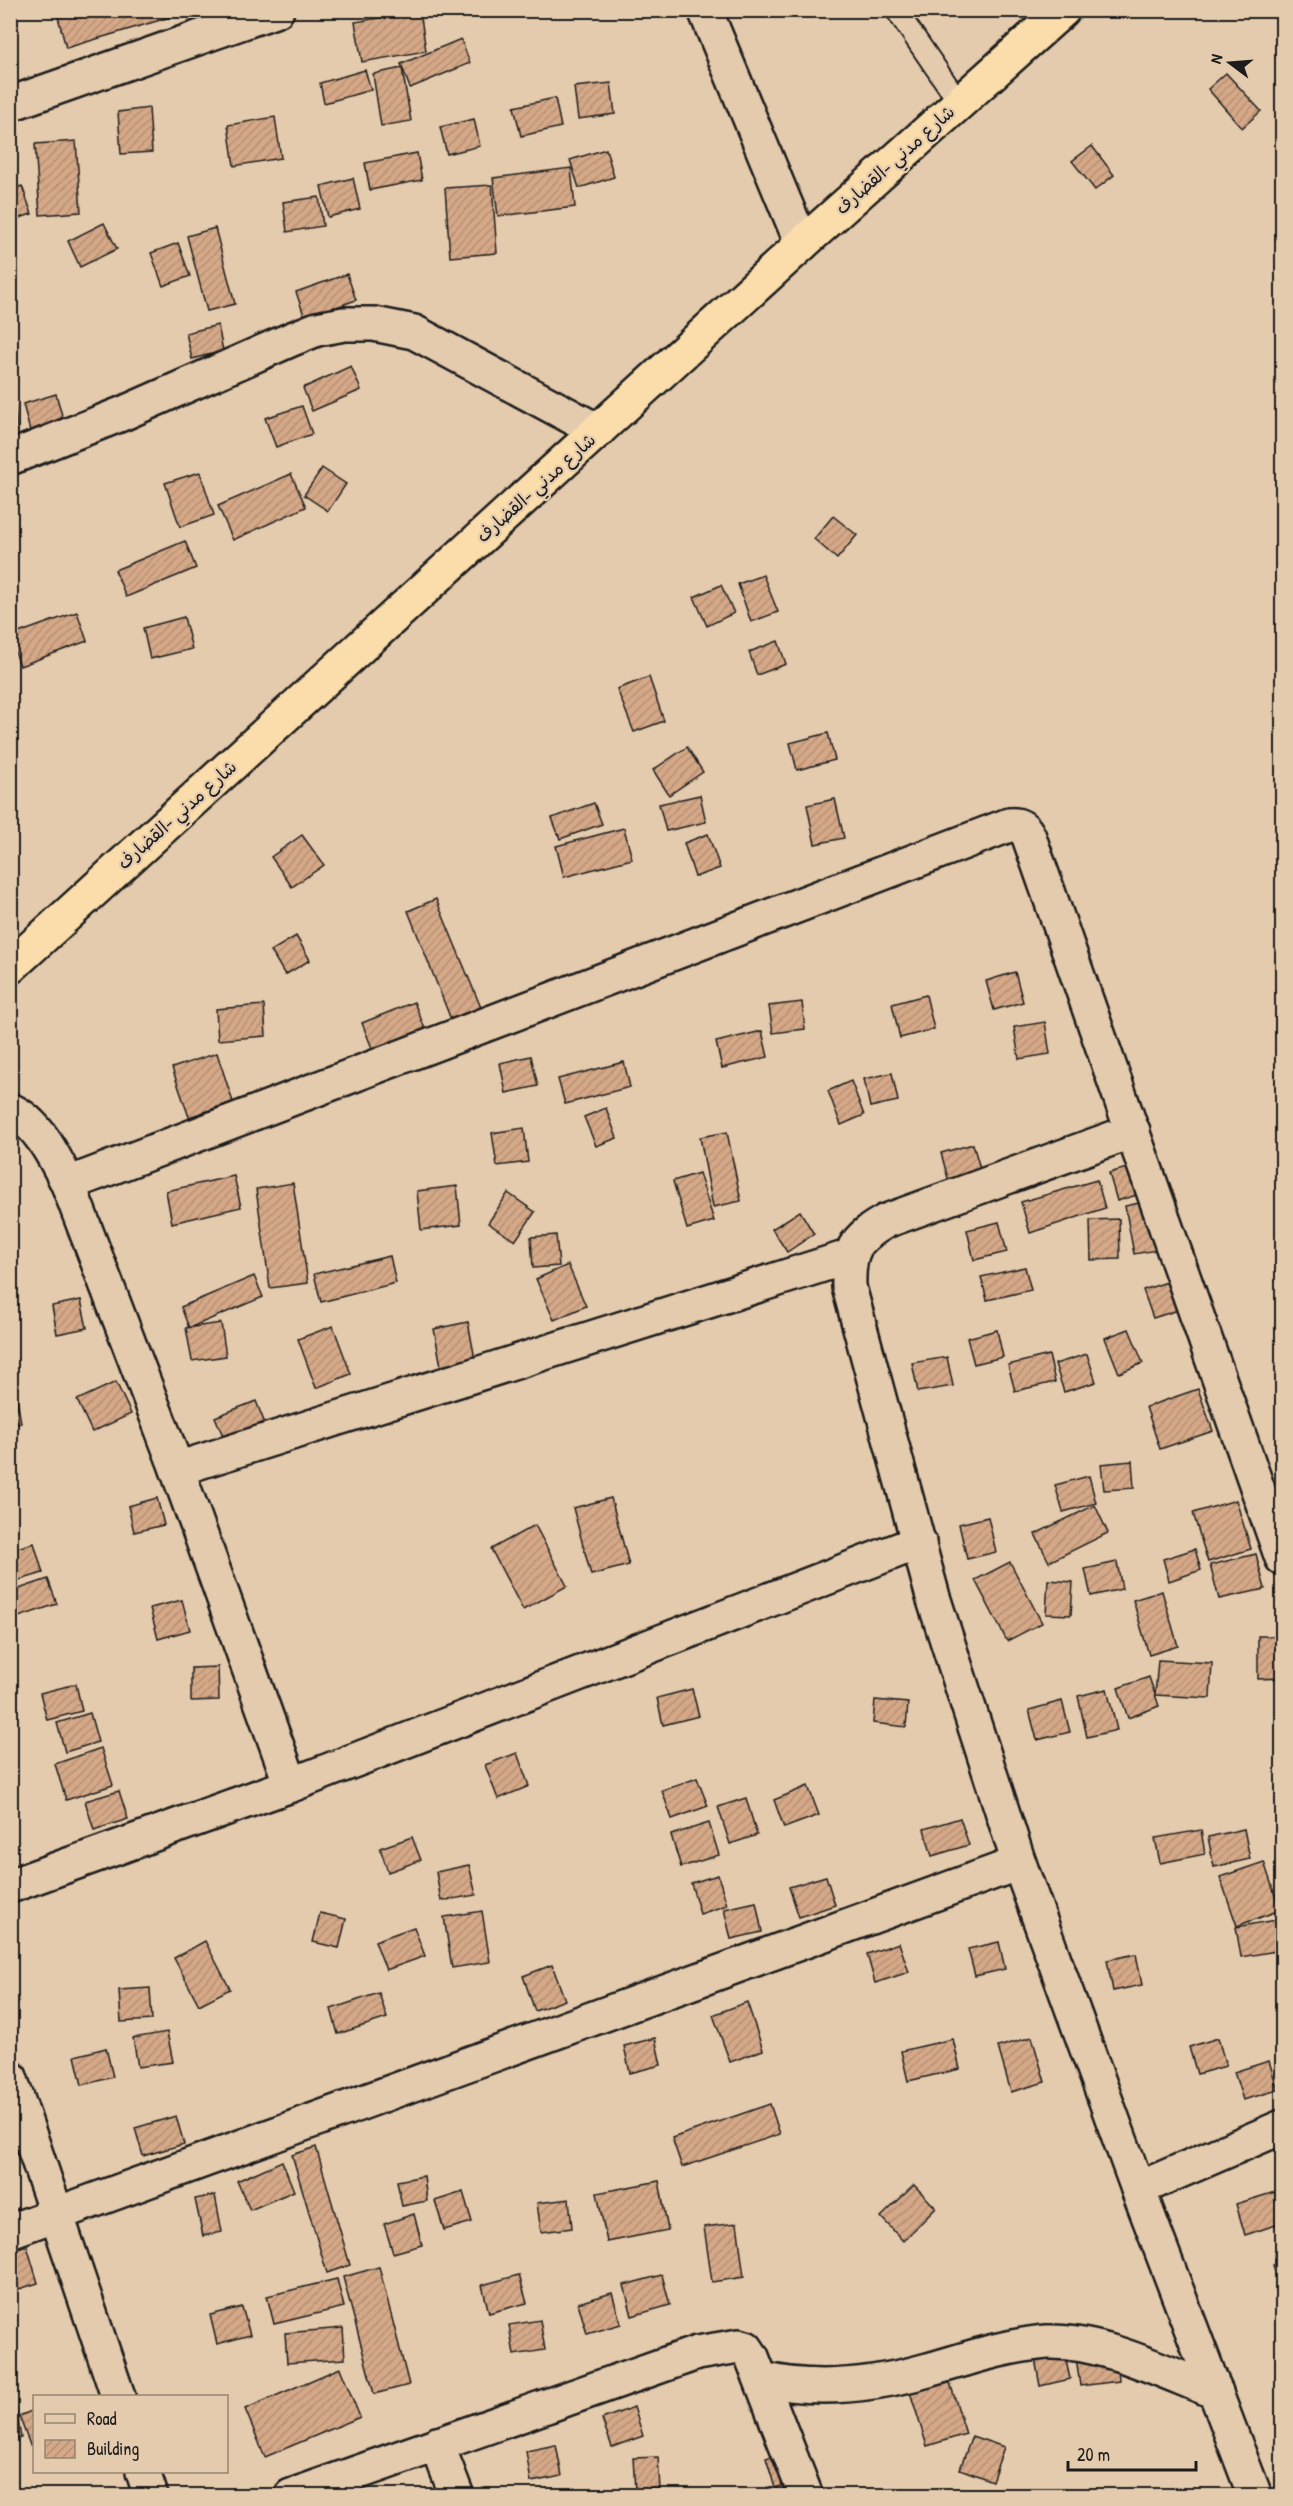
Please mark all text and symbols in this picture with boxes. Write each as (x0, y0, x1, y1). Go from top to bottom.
north arrow (1200, 33, 1260, 93)
text: N (1204, 51, 1227, 66)
street label: شارع مدني -القضارف (830, 99, 962, 223)
street label: شارع مدني -القضارف (471, 427, 603, 551)
street label: شارع مدني -القضارف (112, 754, 244, 878)
legend (33, 2395, 228, 2473)
text: Road (87, 2406, 117, 2431)
scale bar (1068, 2434, 1196, 2472)
text: Building (87, 2436, 139, 2461)
text: 20 m (1077, 2442, 1110, 2467)

